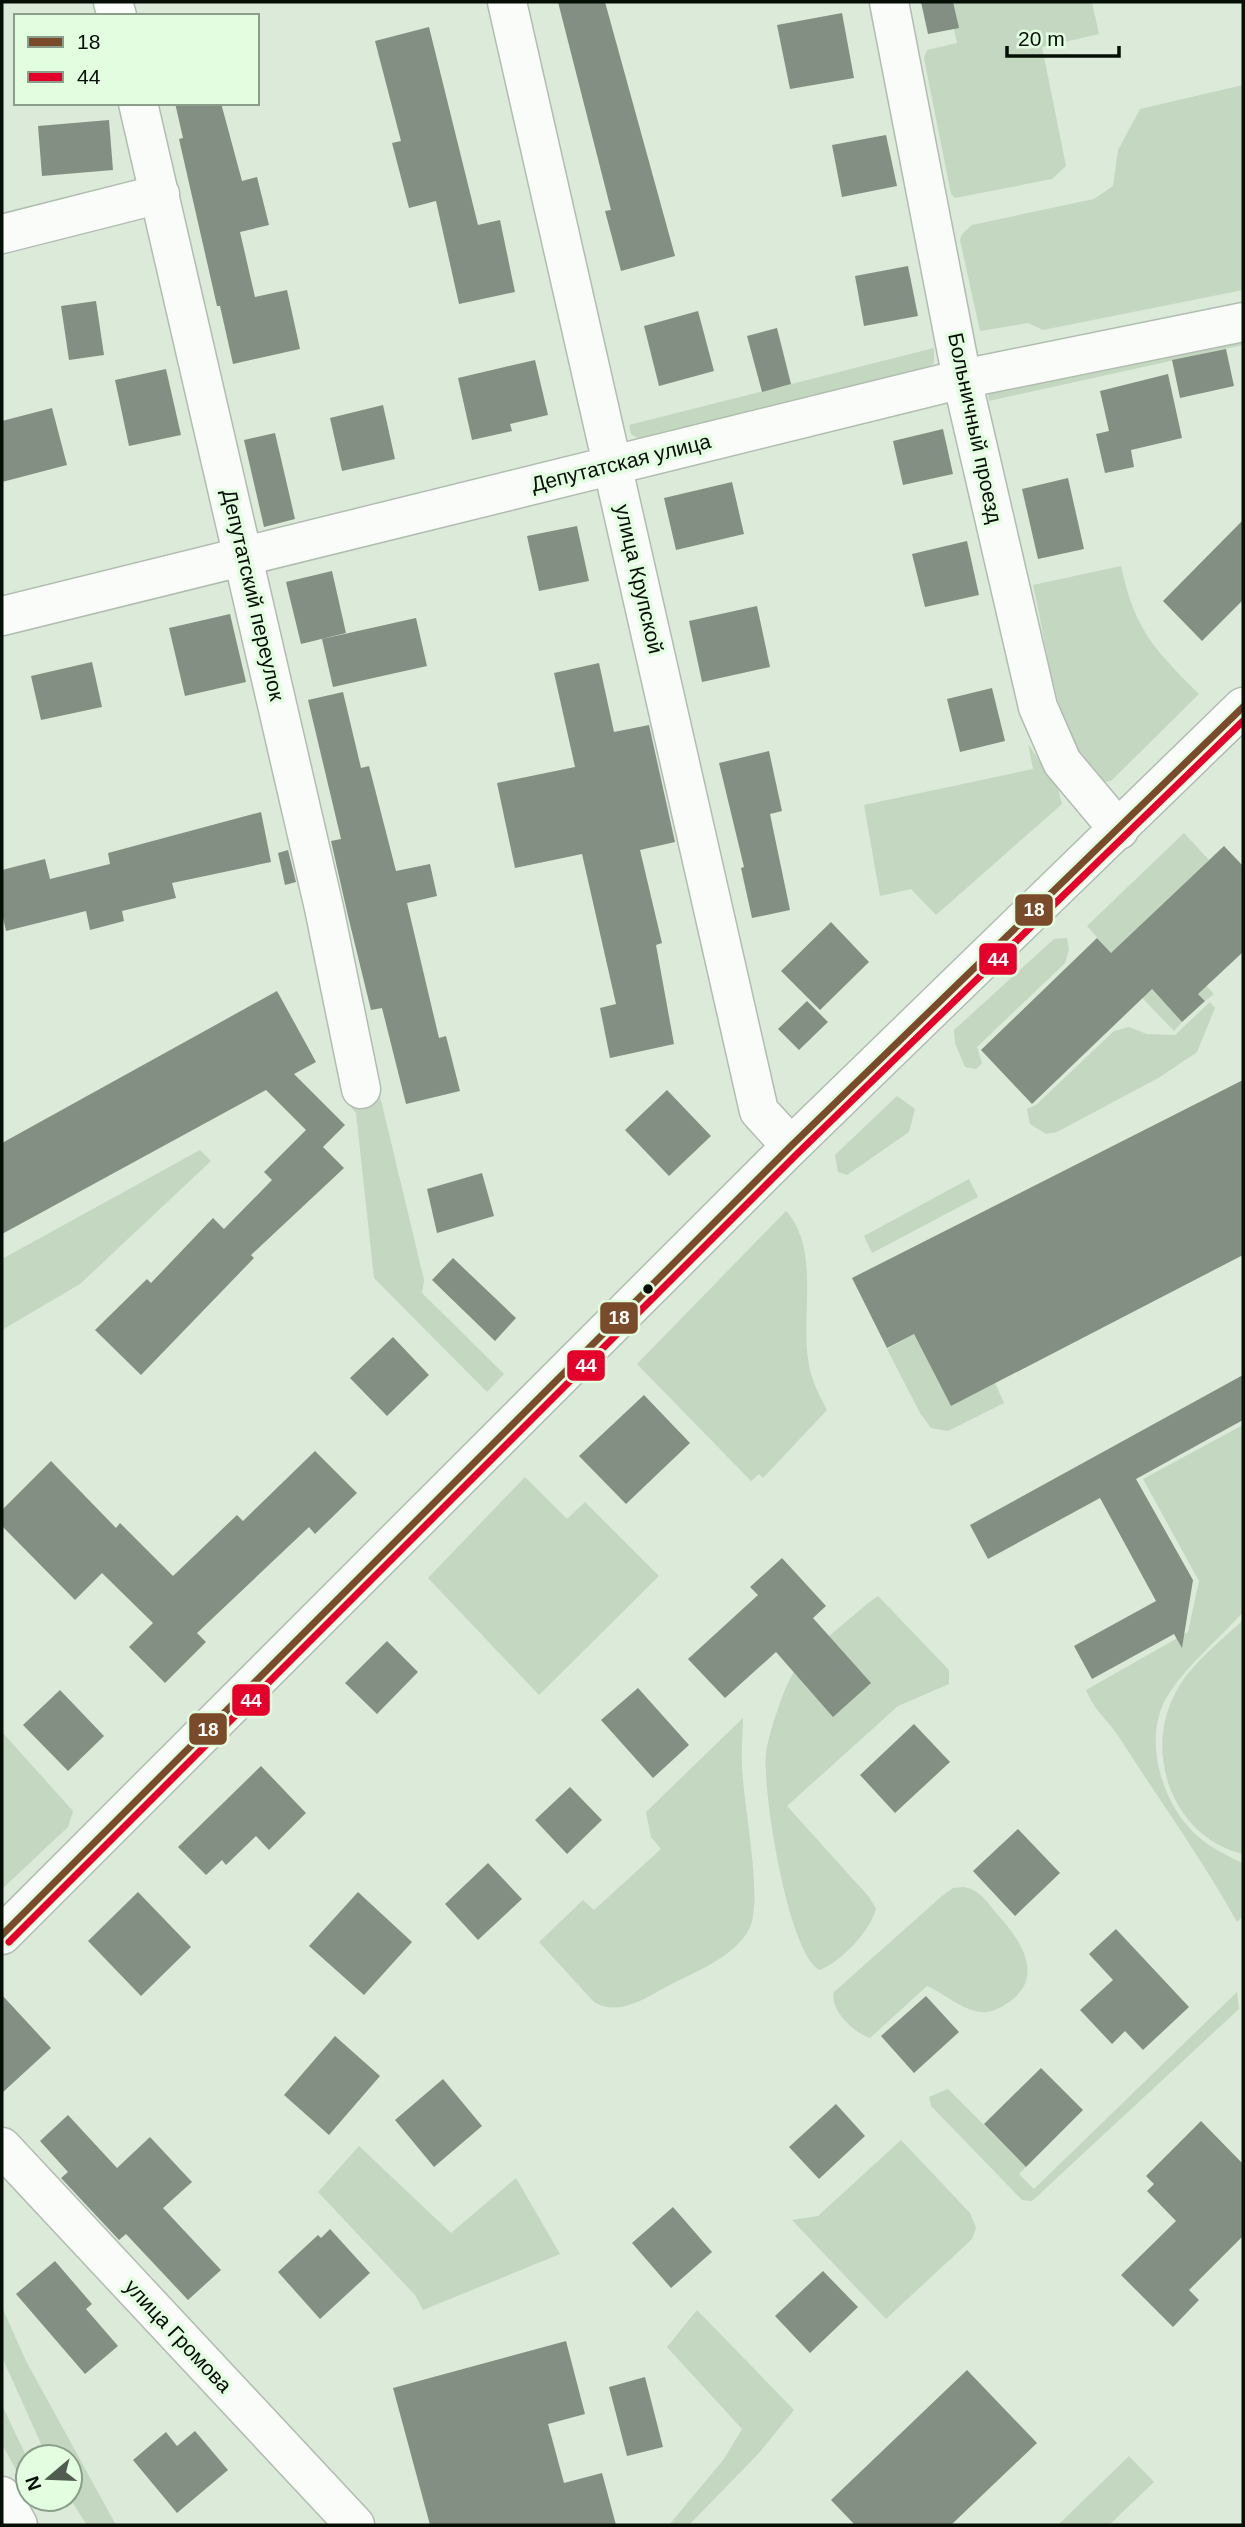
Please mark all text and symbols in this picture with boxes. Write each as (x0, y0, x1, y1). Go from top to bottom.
legend (14, 14, 259, 105)
scale bar (1007, 14, 1119, 58)
text: 20 m (1018, 27, 1065, 50)
text: 18 (77, 30, 100, 53)
text: 44 (77, 65, 101, 88)
street label: Больничный проезд (944, 331, 1007, 525)
street label: Депутатская улица (529, 429, 713, 496)
street label: Депутатский переулок (218, 487, 289, 704)
street label: улица Крупской (611, 502, 668, 656)
line badge: 18 (1014, 893, 1054, 927)
text: 18 (1023, 899, 1045, 920)
line badge: 44 (978, 942, 1018, 976)
text: 44 (987, 949, 1009, 970)
unlabelled marker (641, 1282, 655, 1296)
line badge: 18 (599, 1301, 639, 1335)
text: 18 (608, 1307, 630, 1328)
line badge: 44 (566, 1349, 606, 1382)
text: 44 (575, 1355, 597, 1376)
line badge: 44 (231, 1683, 271, 1717)
text: 44 (240, 1690, 262, 1711)
line badge: 18 (188, 1712, 228, 1746)
text: 18 (197, 1719, 219, 1740)
street label: улица Громова (120, 2274, 237, 2397)
north arrow (14, 2443, 84, 2513)
text: N (21, 2473, 46, 2493)

